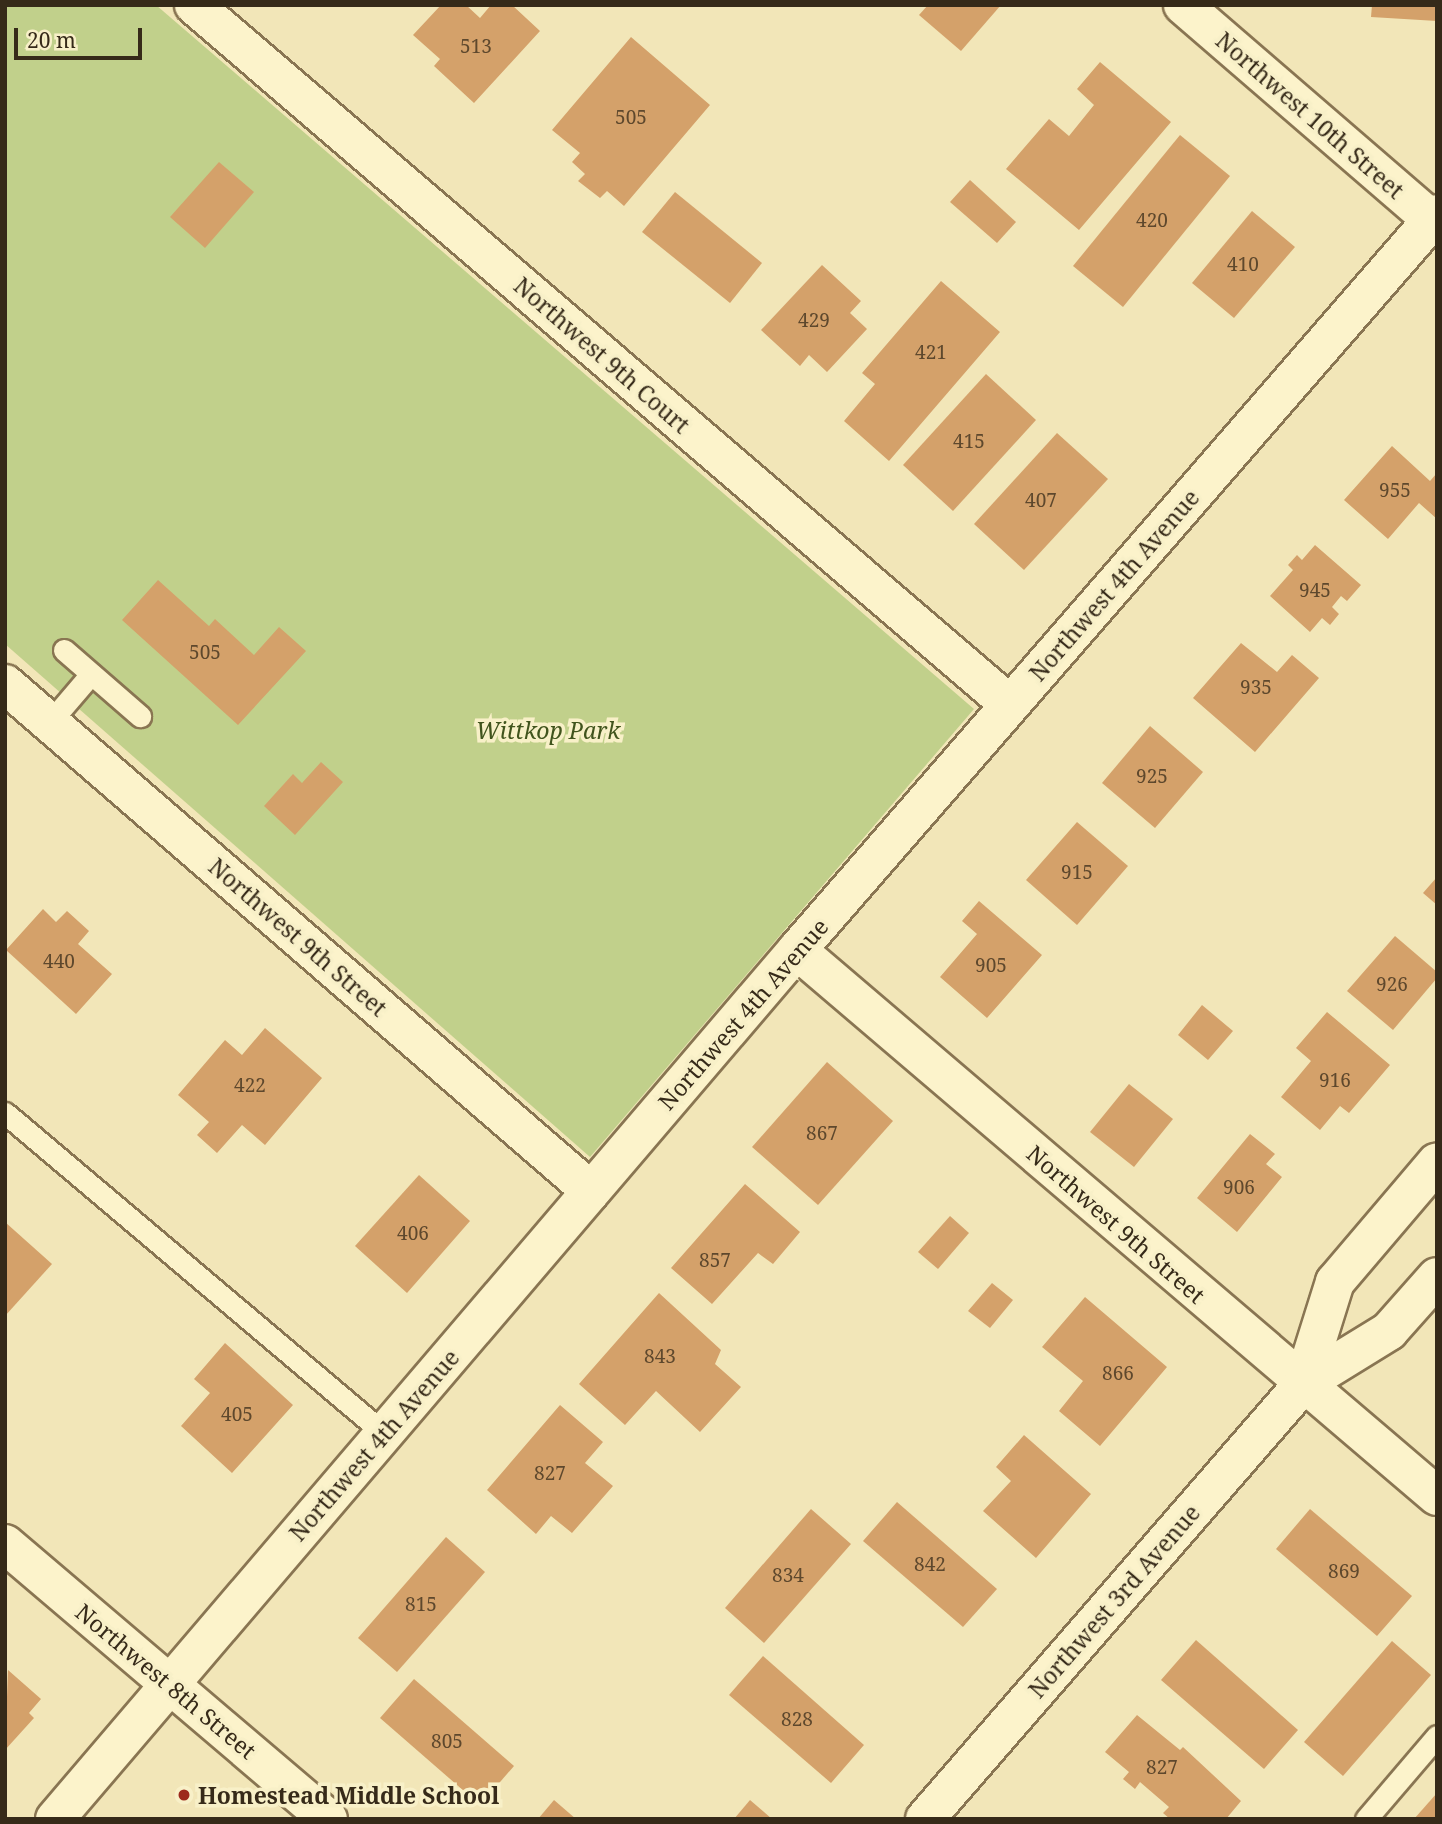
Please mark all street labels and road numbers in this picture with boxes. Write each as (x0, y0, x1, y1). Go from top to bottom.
street label: Northwest 10th Street (1211, 26, 1409, 204)
street label: Northwest 9th Court (509, 271, 695, 439)
street label: Northwest 4th Avenue (1023, 484, 1205, 686)
street label: Northwest 9th Street (203, 852, 393, 1022)
street label: Northwest 4th Avenue (652, 913, 834, 1115)
street label: Northwest 9th Street (1021, 1139, 1211, 1309)
street label: Northwest 4th Avenue (283, 1344, 465, 1546)
street label: Northwest 3rd Avenue (1023, 1499, 1205, 1703)
street label: Northwest 8th Street (70, 1598, 262, 1764)

